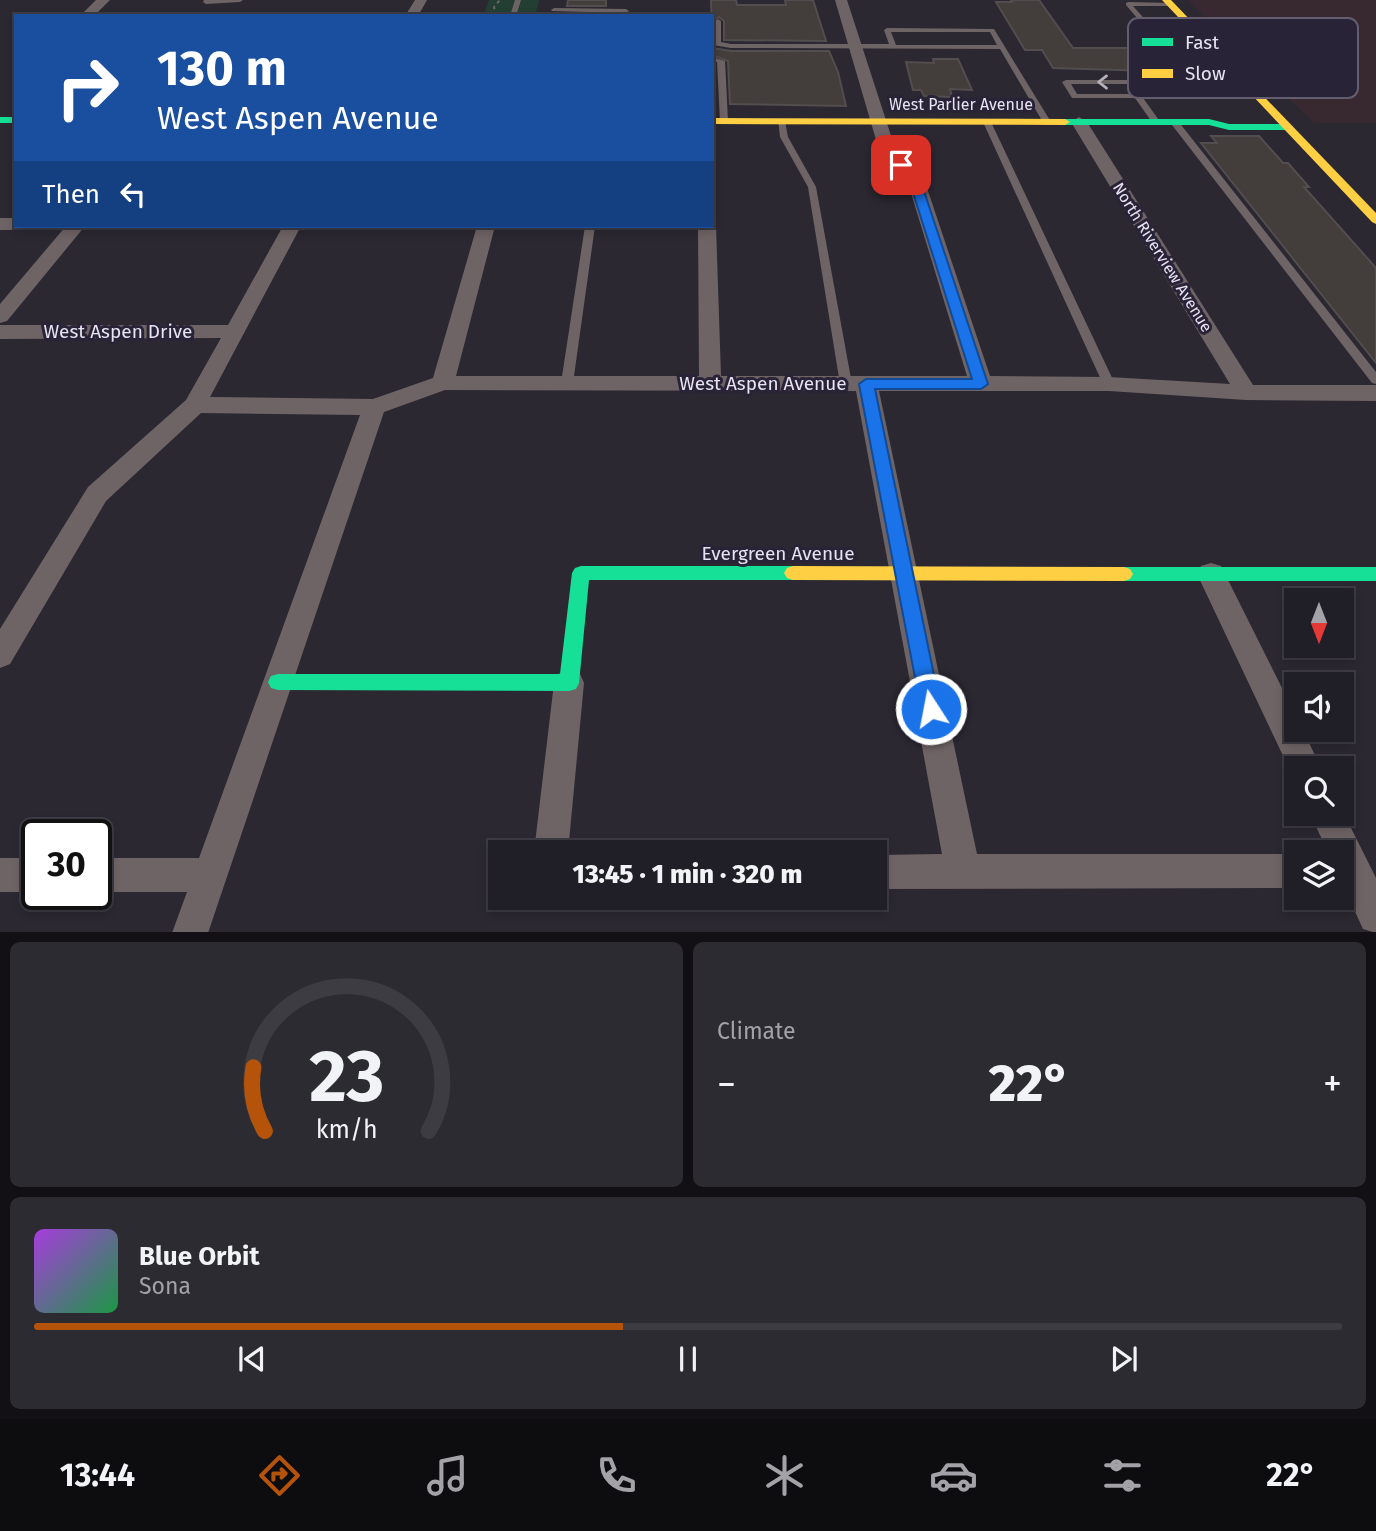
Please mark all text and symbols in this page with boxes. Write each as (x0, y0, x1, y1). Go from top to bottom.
legend (1128, 18, 1358, 98)
text: Fast (1185, 31, 1219, 54)
text: 130 m (157, 39, 287, 98)
icon: right (42, 42, 133, 133)
text: Slow (1185, 62, 1226, 85)
one-way arrow (1097, 74, 1108, 90)
street label: West Parlier Avenue (889, 95, 1033, 114)
text: West Aspen Avenue (157, 99, 439, 137)
pin (871, 135, 931, 195)
icon: arrive (882, 146, 920, 184)
icon: left (114, 175, 152, 213)
text: Then (42, 179, 100, 210)
street label: North Riverview Avenue (1109, 179, 1216, 336)
street label: West Aspen Drive (44, 320, 192, 343)
street label: West Aspen Avenue (679, 372, 847, 395)
street label: Evergreen Avenue (701, 542, 855, 565)
north arrow (1284, 588, 1354, 658)
map controls (1284, 588, 1354, 910)
position arrow (894, 672, 968, 746)
button: sound (1284, 672, 1354, 742)
button: search (1284, 756, 1354, 826)
speed limit sign: 30 (21, 819, 112, 910)
button: layers (1284, 840, 1354, 910)
text: 13:45 · 1 min · 320 m (573, 859, 802, 890)
text: Climate (717, 1017, 796, 1045)
text: 23 (309, 1033, 384, 1120)
text: 22° (989, 1052, 1070, 1115)
text: − (717, 1061, 736, 1107)
text: + (1323, 1061, 1342, 1107)
text: km/h (316, 1114, 377, 1144)
text: Blue Orbit (139, 1241, 259, 1272)
text: Sona (139, 1272, 191, 1300)
icon: previous (233, 1340, 271, 1378)
icon: pause (669, 1340, 707, 1378)
icon: next (1105, 1340, 1143, 1378)
icon: directions (255, 1451, 304, 1500)
icon: music (423, 1451, 472, 1500)
icon: phone (592, 1451, 641, 1500)
icon: climate (760, 1451, 809, 1500)
icon: car (929, 1451, 978, 1500)
icon: filters (1098, 1451, 1147, 1500)
text: 13:44 (60, 1456, 135, 1494)
text: 22° (1266, 1456, 1316, 1494)

